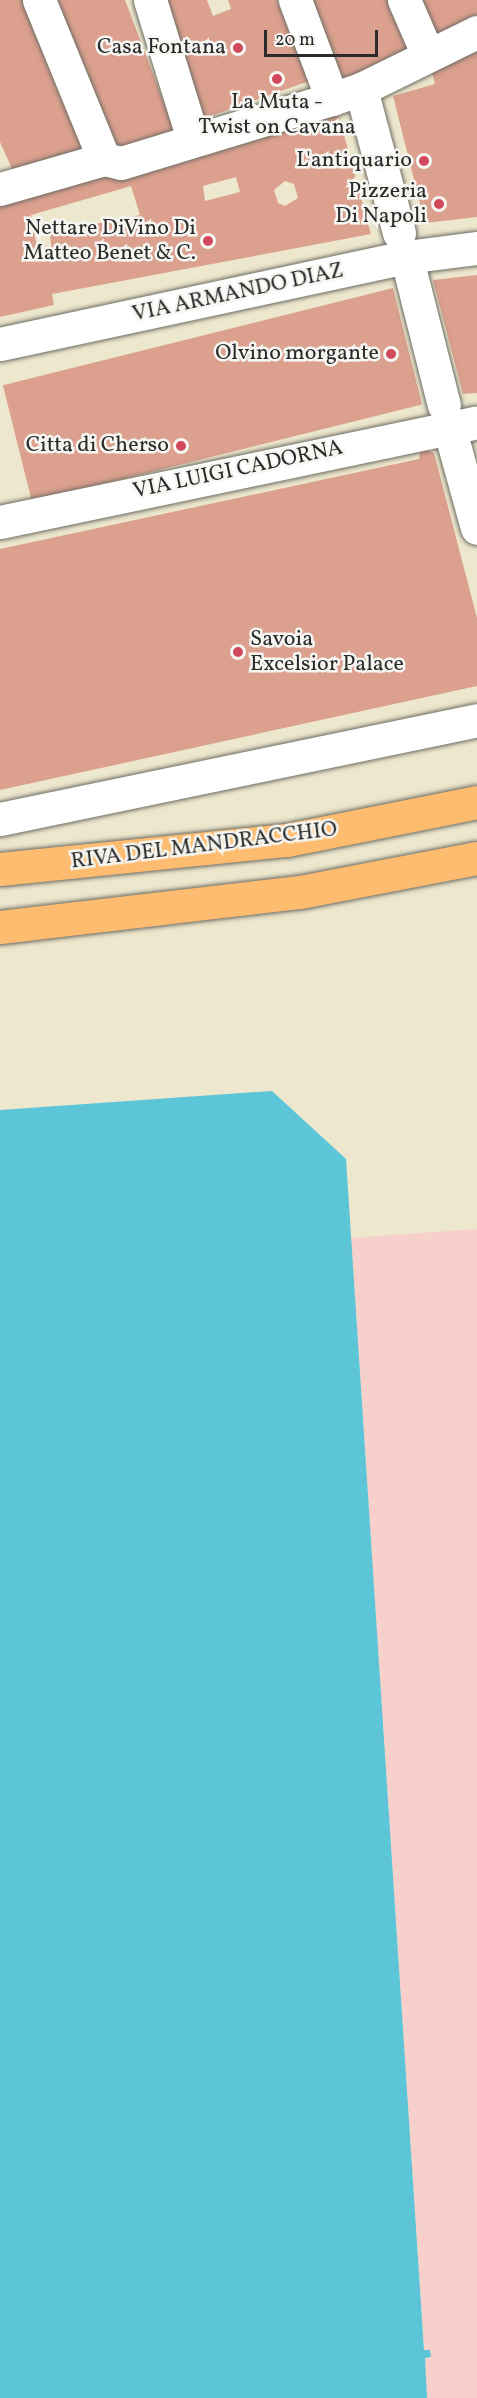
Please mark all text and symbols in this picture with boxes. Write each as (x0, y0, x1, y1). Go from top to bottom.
scale bar (267, 18, 381, 56)
text: 20 m (275, 28, 315, 53)
place label: Casa Fontana (97, 35, 226, 61)
marker: Casa Fontana (231, 41, 245, 55)
marker: La Muta - Twist on Cavana (270, 72, 284, 86)
place label: La Muta - Twist on Cavana (198, 89, 356, 140)
place label: L'antiquario (296, 148, 412, 174)
marker: L'antiquario (417, 154, 431, 168)
place label: Pizzeria Di Napoli (335, 178, 427, 230)
marker: Pizzeria Di Napoli (432, 197, 446, 211)
place label: Nettare DiVino Di Matteo Benet & C. (23, 215, 196, 266)
marker: Nettare DiVino Di Matteo Benet & C. (201, 234, 215, 248)
street label: VIA ARMANDO DIAZ (130, 258, 346, 328)
place label: Olvino morgante (215, 341, 379, 367)
marker: Olvino morgante (384, 347, 398, 361)
place label: Citta di Cherso (26, 433, 169, 459)
street label: VIA LUIGI CADORNA (131, 435, 345, 505)
marker: Citta di Cherso (174, 439, 188, 453)
place label: Savoia Excelsior Palace (250, 626, 404, 678)
marker: Savoia Excelsior Palace (231, 645, 245, 659)
street label: RIVA DEL MANDRACCHIO (69, 817, 339, 875)

